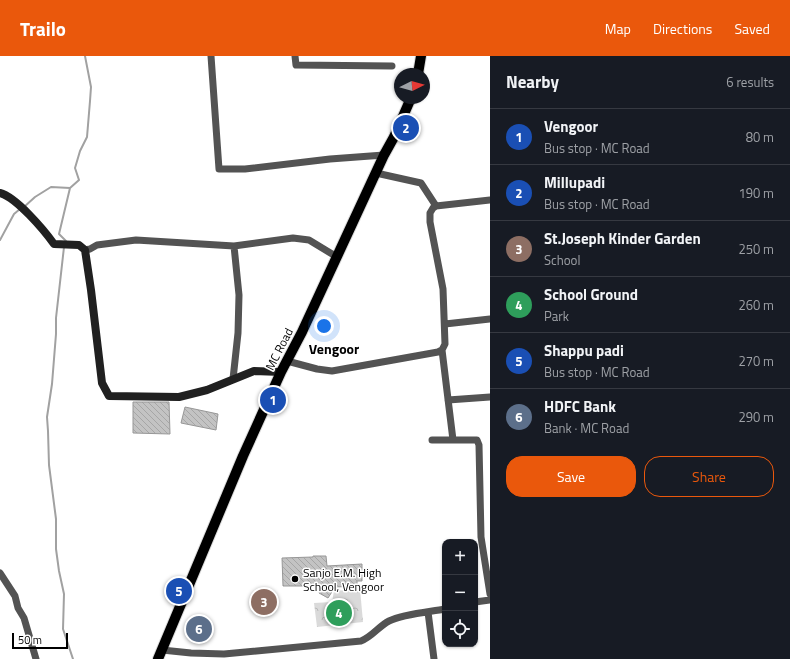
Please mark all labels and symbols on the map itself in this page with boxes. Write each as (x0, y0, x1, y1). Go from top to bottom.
north arrow (394, 68, 430, 104)
pin: 2 (393, 113, 419, 143)
your location (314, 316, 334, 336)
street label: MC Road (260, 325, 298, 373)
district label: Vengoor (309, 338, 359, 359)
pin: 1 (260, 385, 286, 415)
place label: Sanjo E.M. High School, Vengoor (303, 563, 384, 596)
marker: Sanjo E.M. High School, Vengoor (290, 574, 300, 584)
pin: 5 (166, 576, 192, 606)
pin: 3 (251, 587, 277, 617)
pin: 4 (326, 598, 352, 628)
pin: 6 (186, 614, 212, 644)
scale bar (12, 631, 68, 650)

